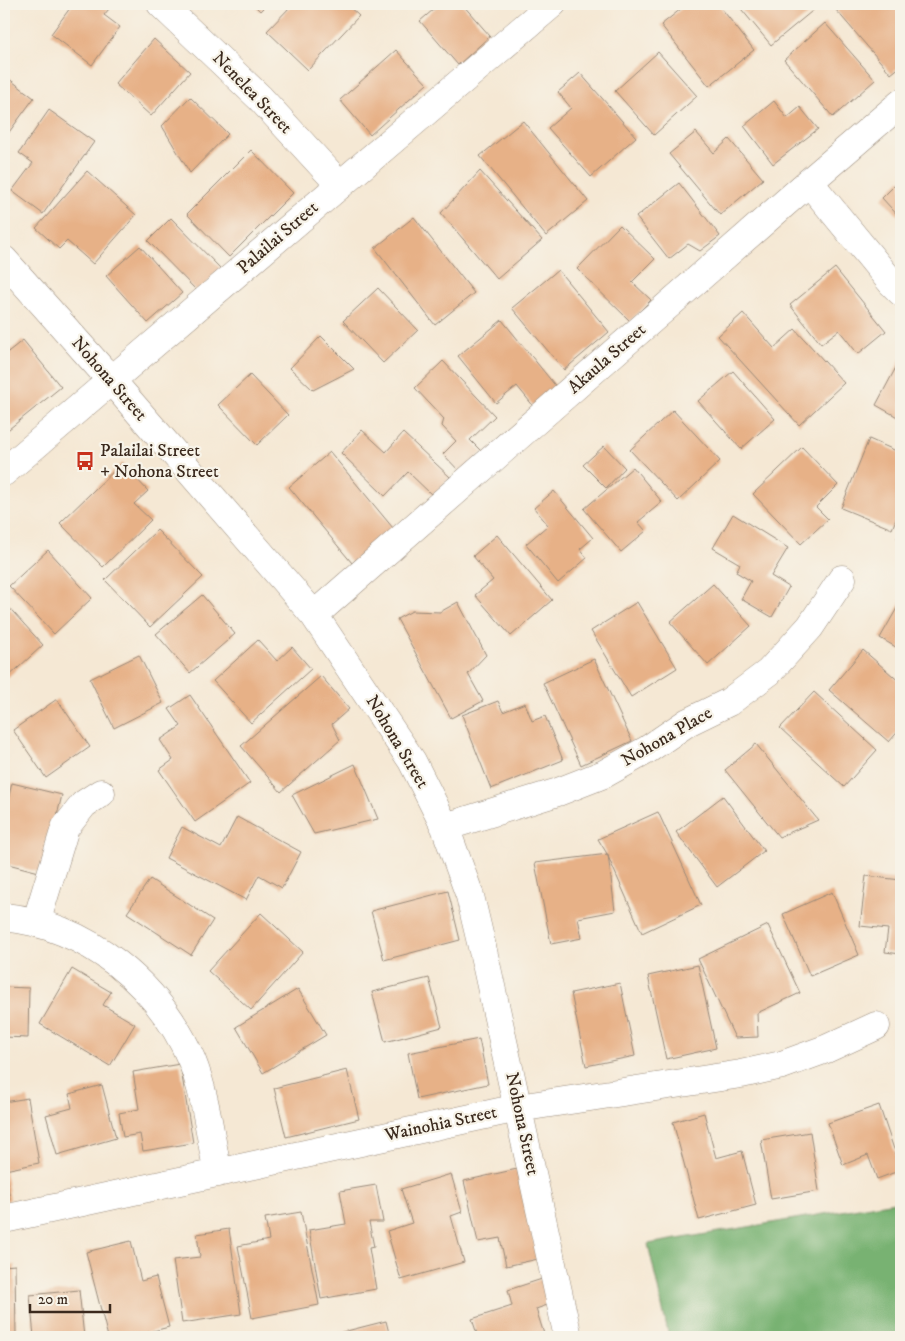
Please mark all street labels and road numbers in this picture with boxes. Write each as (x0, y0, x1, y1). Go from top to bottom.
street label: Nenelea Street (207, 47, 297, 139)
street label: Palailai Street (233, 197, 323, 279)
street label: Akaula Street (563, 319, 651, 399)
street label: Nohona Street (66, 332, 152, 426)
street label: Nohona Street (361, 691, 434, 793)
street label: Nohona Place (618, 702, 716, 772)
street label: Nohona Street (500, 1071, 544, 1178)
street label: Wainohia Street (382, 1101, 499, 1147)

